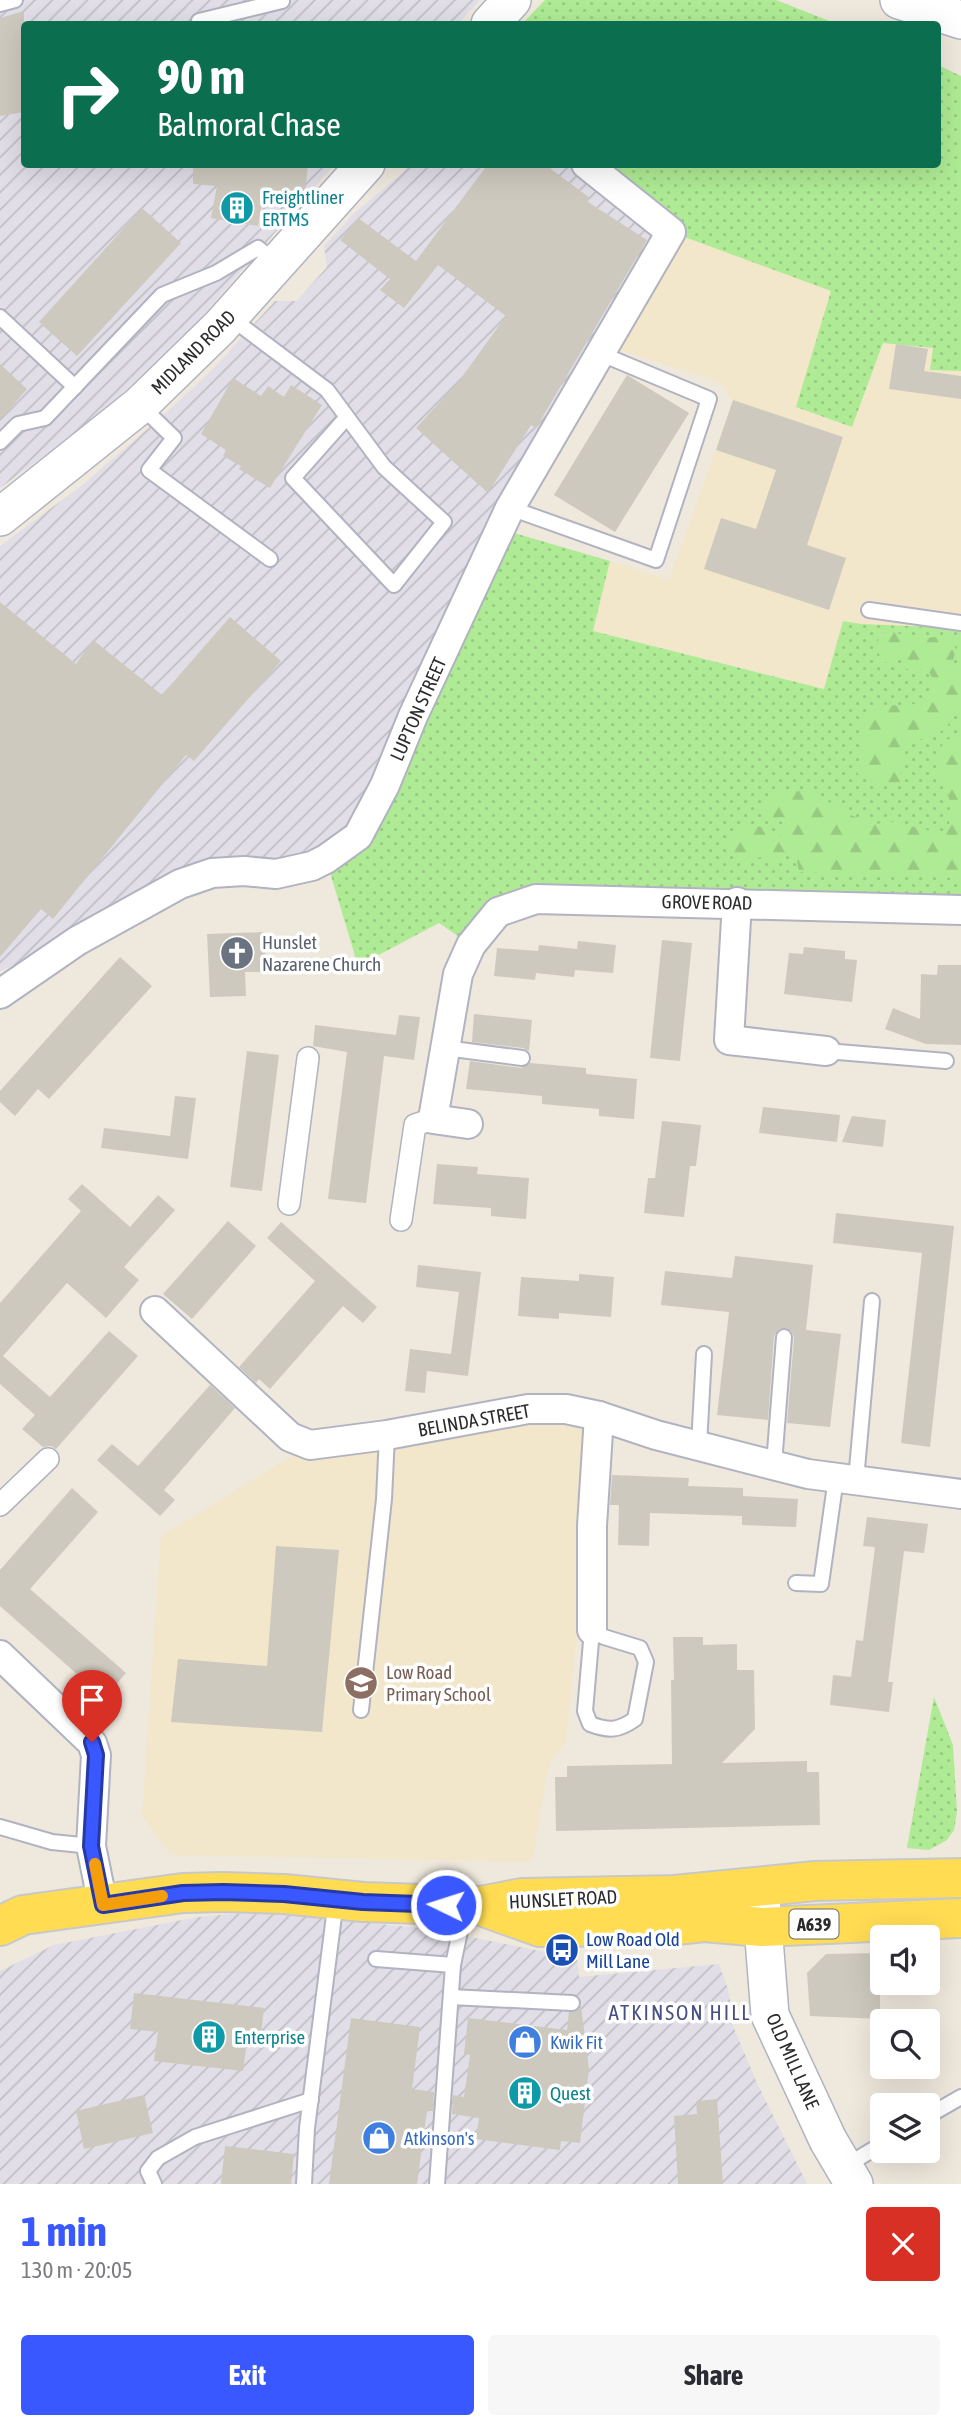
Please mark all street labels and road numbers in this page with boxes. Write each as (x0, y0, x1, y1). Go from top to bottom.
street label: MIDLAND ROAD (146, 305, 240, 399)
street label: LUPTON STREET (385, 653, 451, 764)
street label: GROVE ROAD (661, 890, 753, 914)
street label: BELINDA STREET (416, 1399, 532, 1441)
street label: HUNSLET ROAD (508, 1885, 618, 1913)
road number: A639 (790, 1910, 838, 1938)
street label: OLD MILL LANE (762, 2010, 824, 2112)

